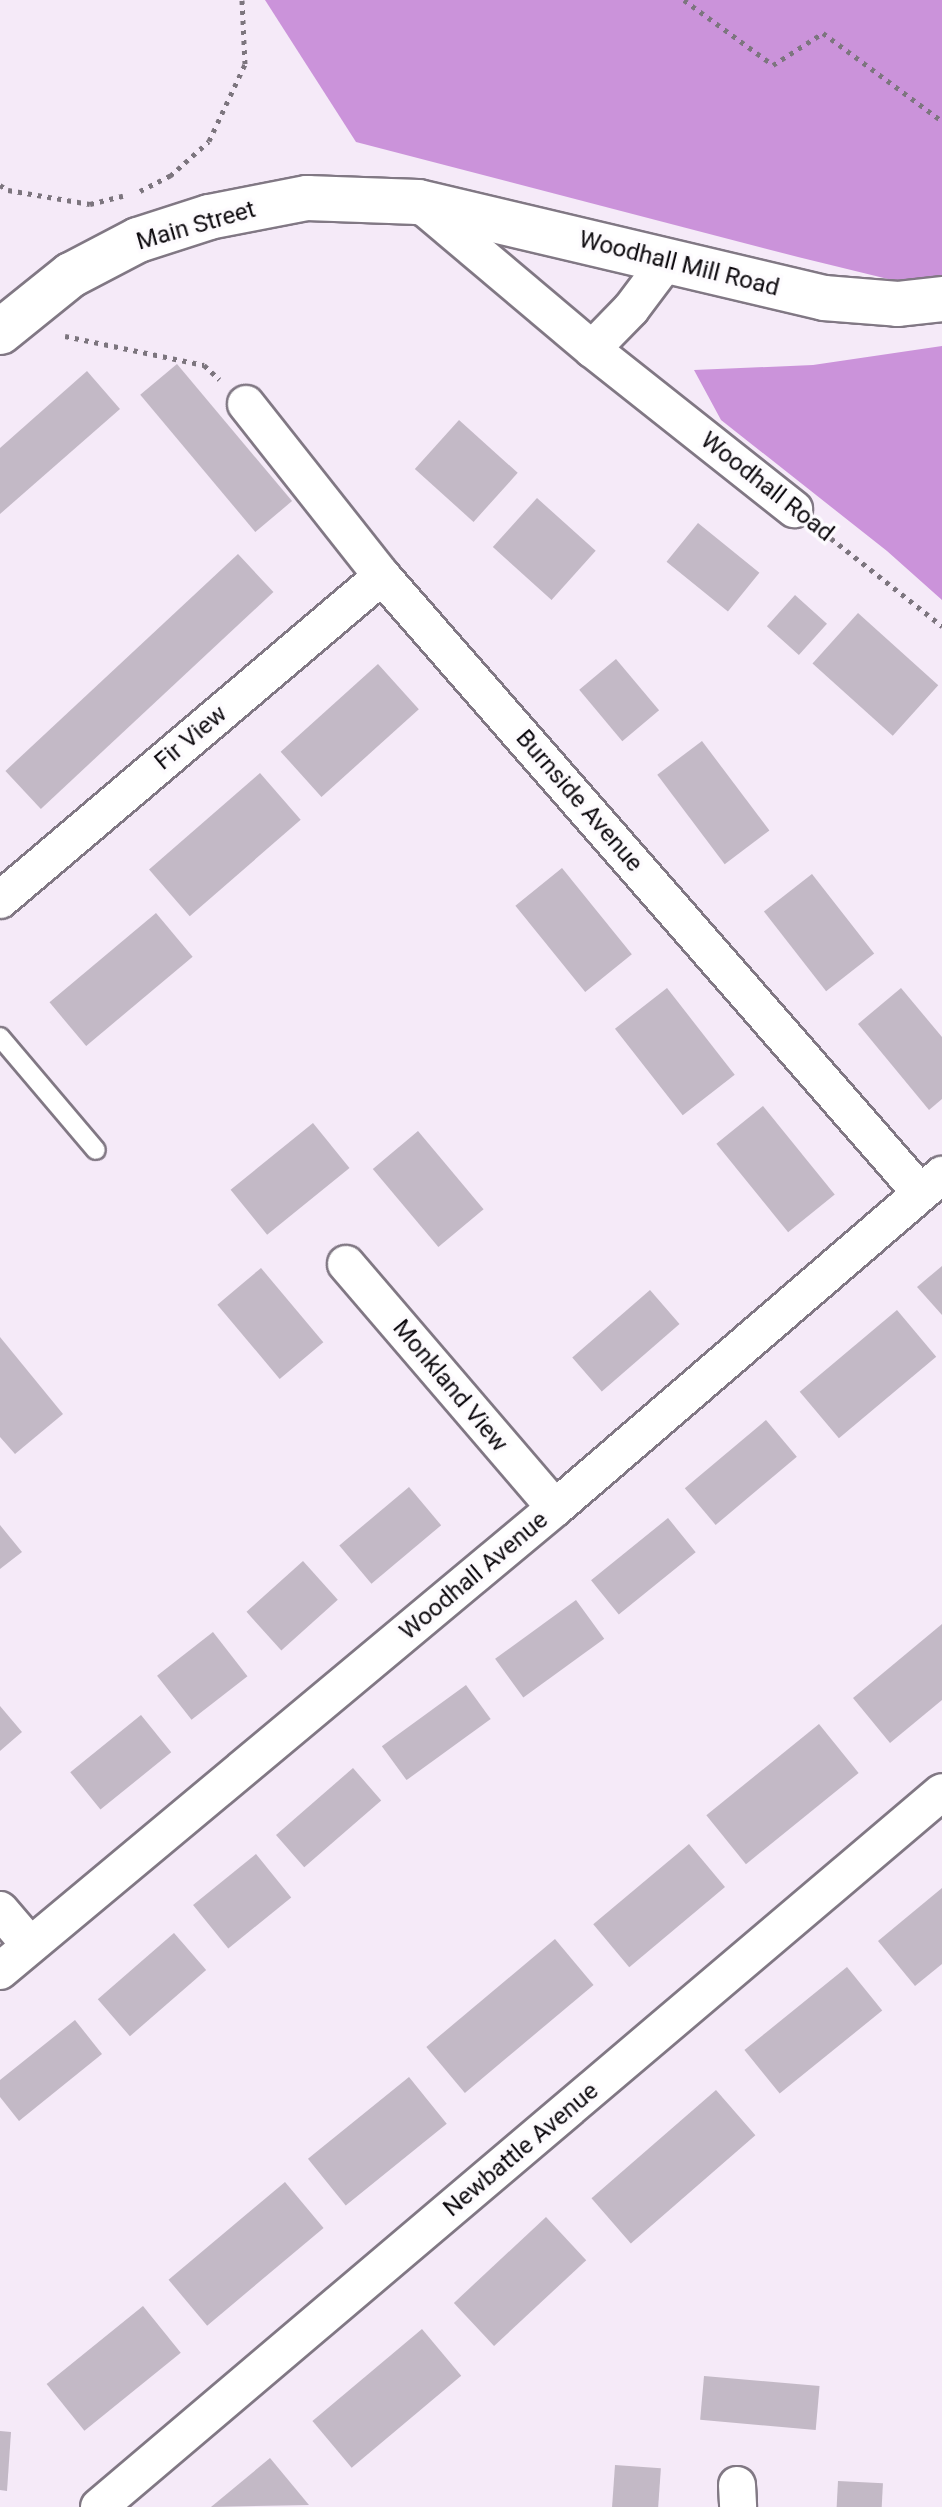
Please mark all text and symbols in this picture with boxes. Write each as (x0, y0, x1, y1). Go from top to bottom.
street label: Main Street (133, 195, 259, 257)
street label: Woodhall Mill Road (576, 225, 782, 303)
street label: Woodhall Road (695, 426, 839, 548)
street label: Fir View (149, 700, 233, 776)
street label: Burnside Avenue (510, 724, 648, 878)
street label: Monkland View (386, 1314, 514, 1458)
street label: Woodhall Avenue (394, 1506, 554, 1646)
street label: Newbattle Avenue (438, 2077, 604, 2223)

